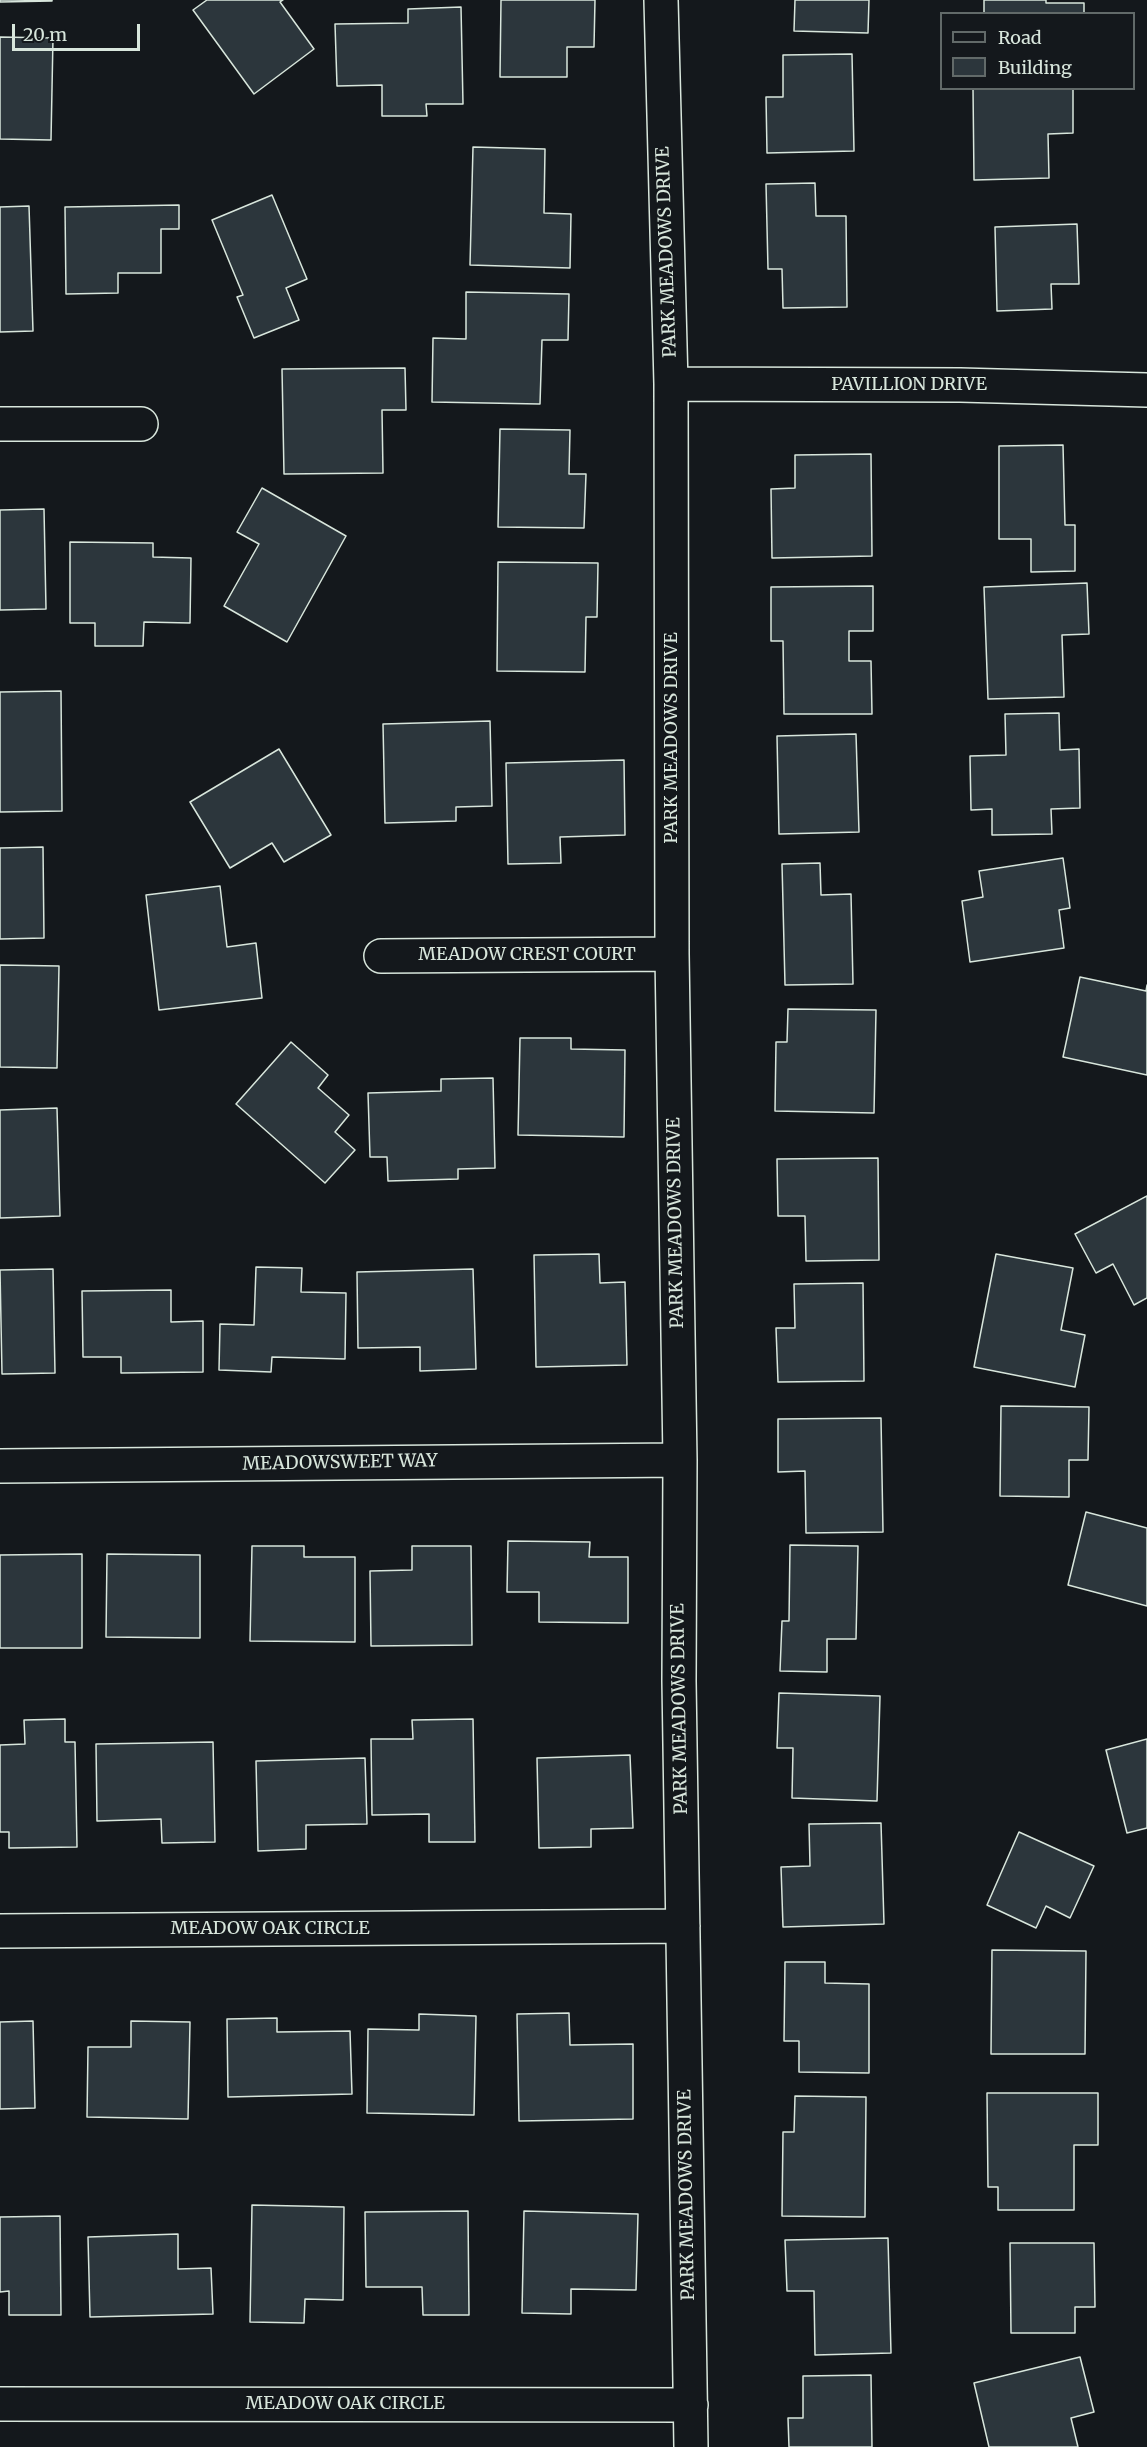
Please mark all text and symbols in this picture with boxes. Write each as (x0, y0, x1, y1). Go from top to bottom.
scale bar (15, 12, 142, 50)
legend (940, 12, 1135, 90)
text: 20 m (23, 23, 67, 46)
text: Road (998, 26, 1042, 49)
text: Building (998, 56, 1072, 79)
street label: PARK MEADOWS DRIVE (653, 146, 681, 358)
street label: PAVILLION DRIVE (831, 374, 987, 396)
street label: PARK MEADOWS DRIVE (661, 632, 683, 844)
street label: MEADOW CREST COURT (418, 944, 636, 966)
street label: PARK MEADOWS DRIVE (663, 1117, 689, 1329)
street label: MEADOWSWEET WAY (242, 1450, 438, 1476)
street label: PARK MEADOWS DRIVE (667, 1603, 693, 1815)
street label: MEADOW OAK CIRCLE (170, 1918, 370, 1940)
street label: PARK MEADOWS DRIVE (674, 2089, 700, 2301)
street label: MEADOW OAK CIRCLE (245, 2393, 445, 2415)

